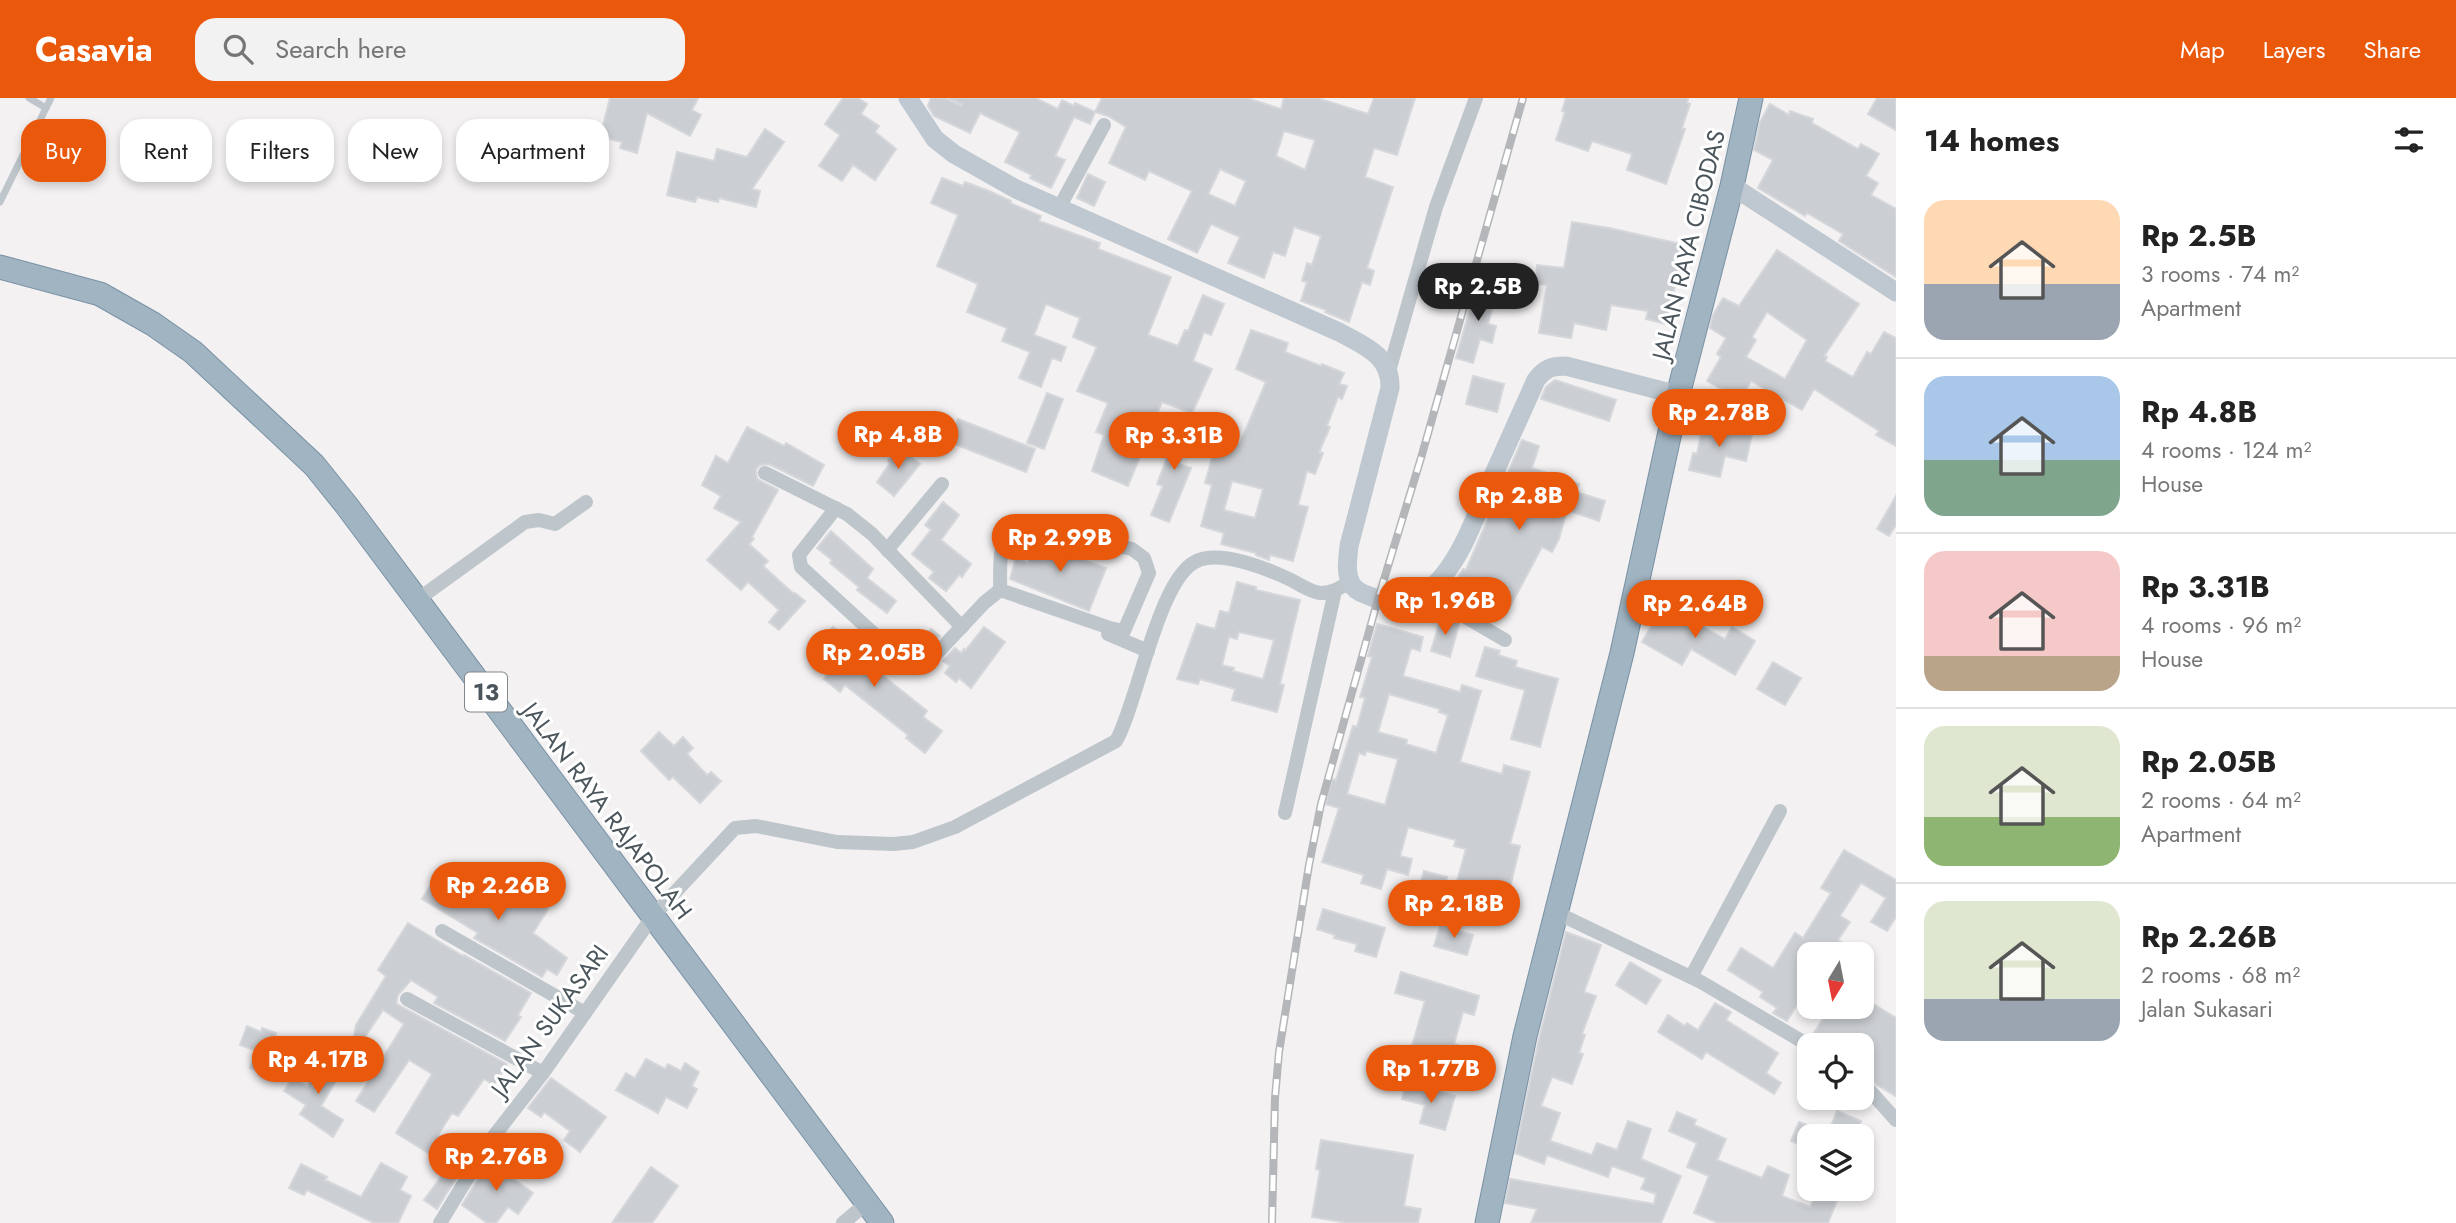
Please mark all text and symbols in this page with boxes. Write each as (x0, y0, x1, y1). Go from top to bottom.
search box (195, 18, 685, 81)
text: Casavia (35, 26, 153, 73)
icon: search (219, 30, 257, 68)
text: Search here (275, 30, 406, 68)
text: Map (2180, 32, 2225, 67)
text: Layers (2263, 32, 2325, 67)
text: Share (2363, 32, 2421, 67)
chip: Buy (21, 119, 106, 182)
chip: Rent (120, 119, 212, 182)
chip: Filters (226, 119, 334, 182)
chip: New (348, 119, 442, 182)
chip: Apartment (456, 119, 609, 182)
text: 14 homes (1924, 119, 2059, 162)
icon: filters (2390, 121, 2428, 159)
street label: JALAN RAYA CIBODAS (1642, 126, 1734, 366)
text: Rp 2.5B (2141, 214, 2257, 257)
icon: home (1980, 228, 2064, 312)
text: 3 rooms · 74 m² (2141, 257, 2299, 291)
pin: Rp 2.5B (1413, 264, 1543, 323)
text: Rp 2.5B (1434, 269, 1522, 303)
text: Apartment (2141, 291, 2241, 325)
pin: Rp 2.78B (1647, 390, 1791, 449)
text: Rp 4.8B (2141, 390, 2257, 433)
text: Rp 2.78B (1668, 395, 1770, 429)
icon: home (1980, 404, 2064, 488)
pin: Rp 4.8B (833, 412, 963, 471)
pin: Rp 3.31B (1102, 412, 1246, 472)
text: Rp 4.8B (853, 417, 943, 451)
text: Rp 3.31B (1125, 418, 1223, 452)
text: 4 rooms · 124 m² (2141, 433, 2312, 467)
text: House (2141, 467, 2203, 501)
pin: Rp 2.8B (1454, 472, 1584, 532)
text: Rp 2.8B (1475, 478, 1563, 512)
pin: Rp 2.99B (988, 514, 1132, 574)
text: Rp 2.99B (1008, 520, 1112, 554)
text: Rp 3.31B (2141, 565, 2270, 608)
pin: Rp 1.96B (1373, 578, 1517, 637)
icon: home (1980, 579, 2064, 663)
pin: Rp 2.64B (1623, 580, 1767, 640)
text: Rp 1.96B (1394, 583, 1496, 617)
text: Rp 2.64B (1642, 586, 1748, 620)
text: 4 rooms · 96 m² (2141, 608, 2301, 642)
pin: Rp 2.05B (802, 630, 946, 689)
text: Rp 2.05B (822, 635, 926, 669)
text: House (2141, 642, 2203, 676)
road number: 13 (465, 672, 507, 712)
street label: JALAN RAYA RAJAPOLAH (512, 692, 701, 927)
text: Rp 2.05B (2141, 740, 2276, 783)
icon: home (1980, 754, 2064, 838)
text: 2 rooms · 64 m² (2141, 783, 2301, 817)
text: Apartment (2141, 817, 2241, 851)
pin: Rp 2.26B (426, 862, 570, 922)
text: Rp 2.26B (446, 868, 550, 902)
pin: Rp 2.18B (1382, 880, 1526, 940)
text: Rp 2.18B (1404, 886, 1504, 920)
text: Rp 2.26B (2141, 915, 2277, 958)
icon: home (1980, 929, 2064, 1013)
street label: JALAN SUKASARI (481, 937, 617, 1106)
north arrow (1797, 942, 1874, 1018)
map controls (1797, 942, 1874, 1201)
text: 2 rooms · 68 m² (2141, 958, 2300, 992)
text: Jalan Sukasari (2141, 992, 2273, 1026)
button: locate (1797, 1033, 1874, 1110)
pin: Rp 4.17B (246, 1037, 390, 1096)
text: Rp 4.17B (268, 1042, 368, 1076)
pin: Rp 1.77B (1359, 1046, 1503, 1105)
text: Rp 1.77B (1382, 1051, 1480, 1085)
button: layers (1797, 1124, 1874, 1201)
pin: Rp 2.76B (424, 1134, 568, 1193)
text: Rp 2.76B (445, 1139, 548, 1173)

